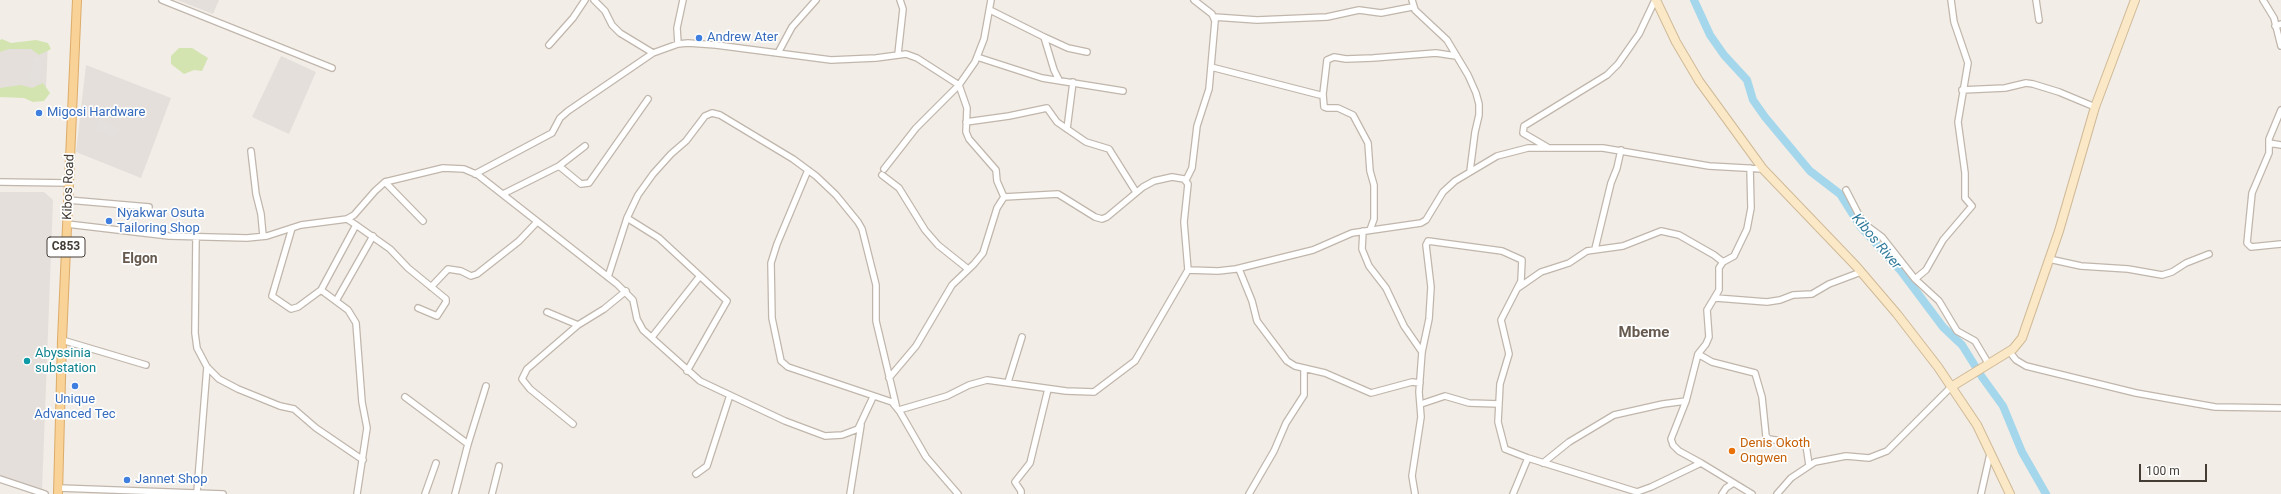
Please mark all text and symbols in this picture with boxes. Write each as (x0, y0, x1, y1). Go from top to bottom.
place label: Andrew Ater (707, 30, 778, 46)
marker: Andrew Ater (694, 33, 704, 43)
place label: Migosi Hardware (47, 105, 145, 121)
marker: Migosi Hardware (34, 108, 44, 118)
street label: Kibos Road (60, 154, 78, 220)
place label: Nyakwar Osuta Tailoring Shop (117, 206, 205, 237)
water label: Kibos River (1848, 211, 1904, 273)
marker: Nyakwar Osuta Tailoring Shop (104, 216, 114, 226)
road number: C853 (47, 237, 85, 257)
district label: Elgon (122, 251, 158, 267)
district label: Mbeme (1619, 324, 1669, 342)
place label: Abyssinia substation (35, 346, 96, 377)
marker: Abyssinia substation (22, 356, 32, 366)
marker: Unique Advanced Tec (70, 381, 80, 391)
place label: Unique Advanced Tec (34, 392, 116, 423)
place label: Denis Okoth Ongwen (1740, 436, 1810, 467)
marker: Denis Okoth Ongwen (1727, 446, 1737, 456)
scale bar (2141, 456, 2209, 482)
text: 100 m (2146, 464, 2180, 478)
place label: Jannet Shop (135, 472, 208, 488)
marker: Jannet Shop (122, 475, 132, 485)

